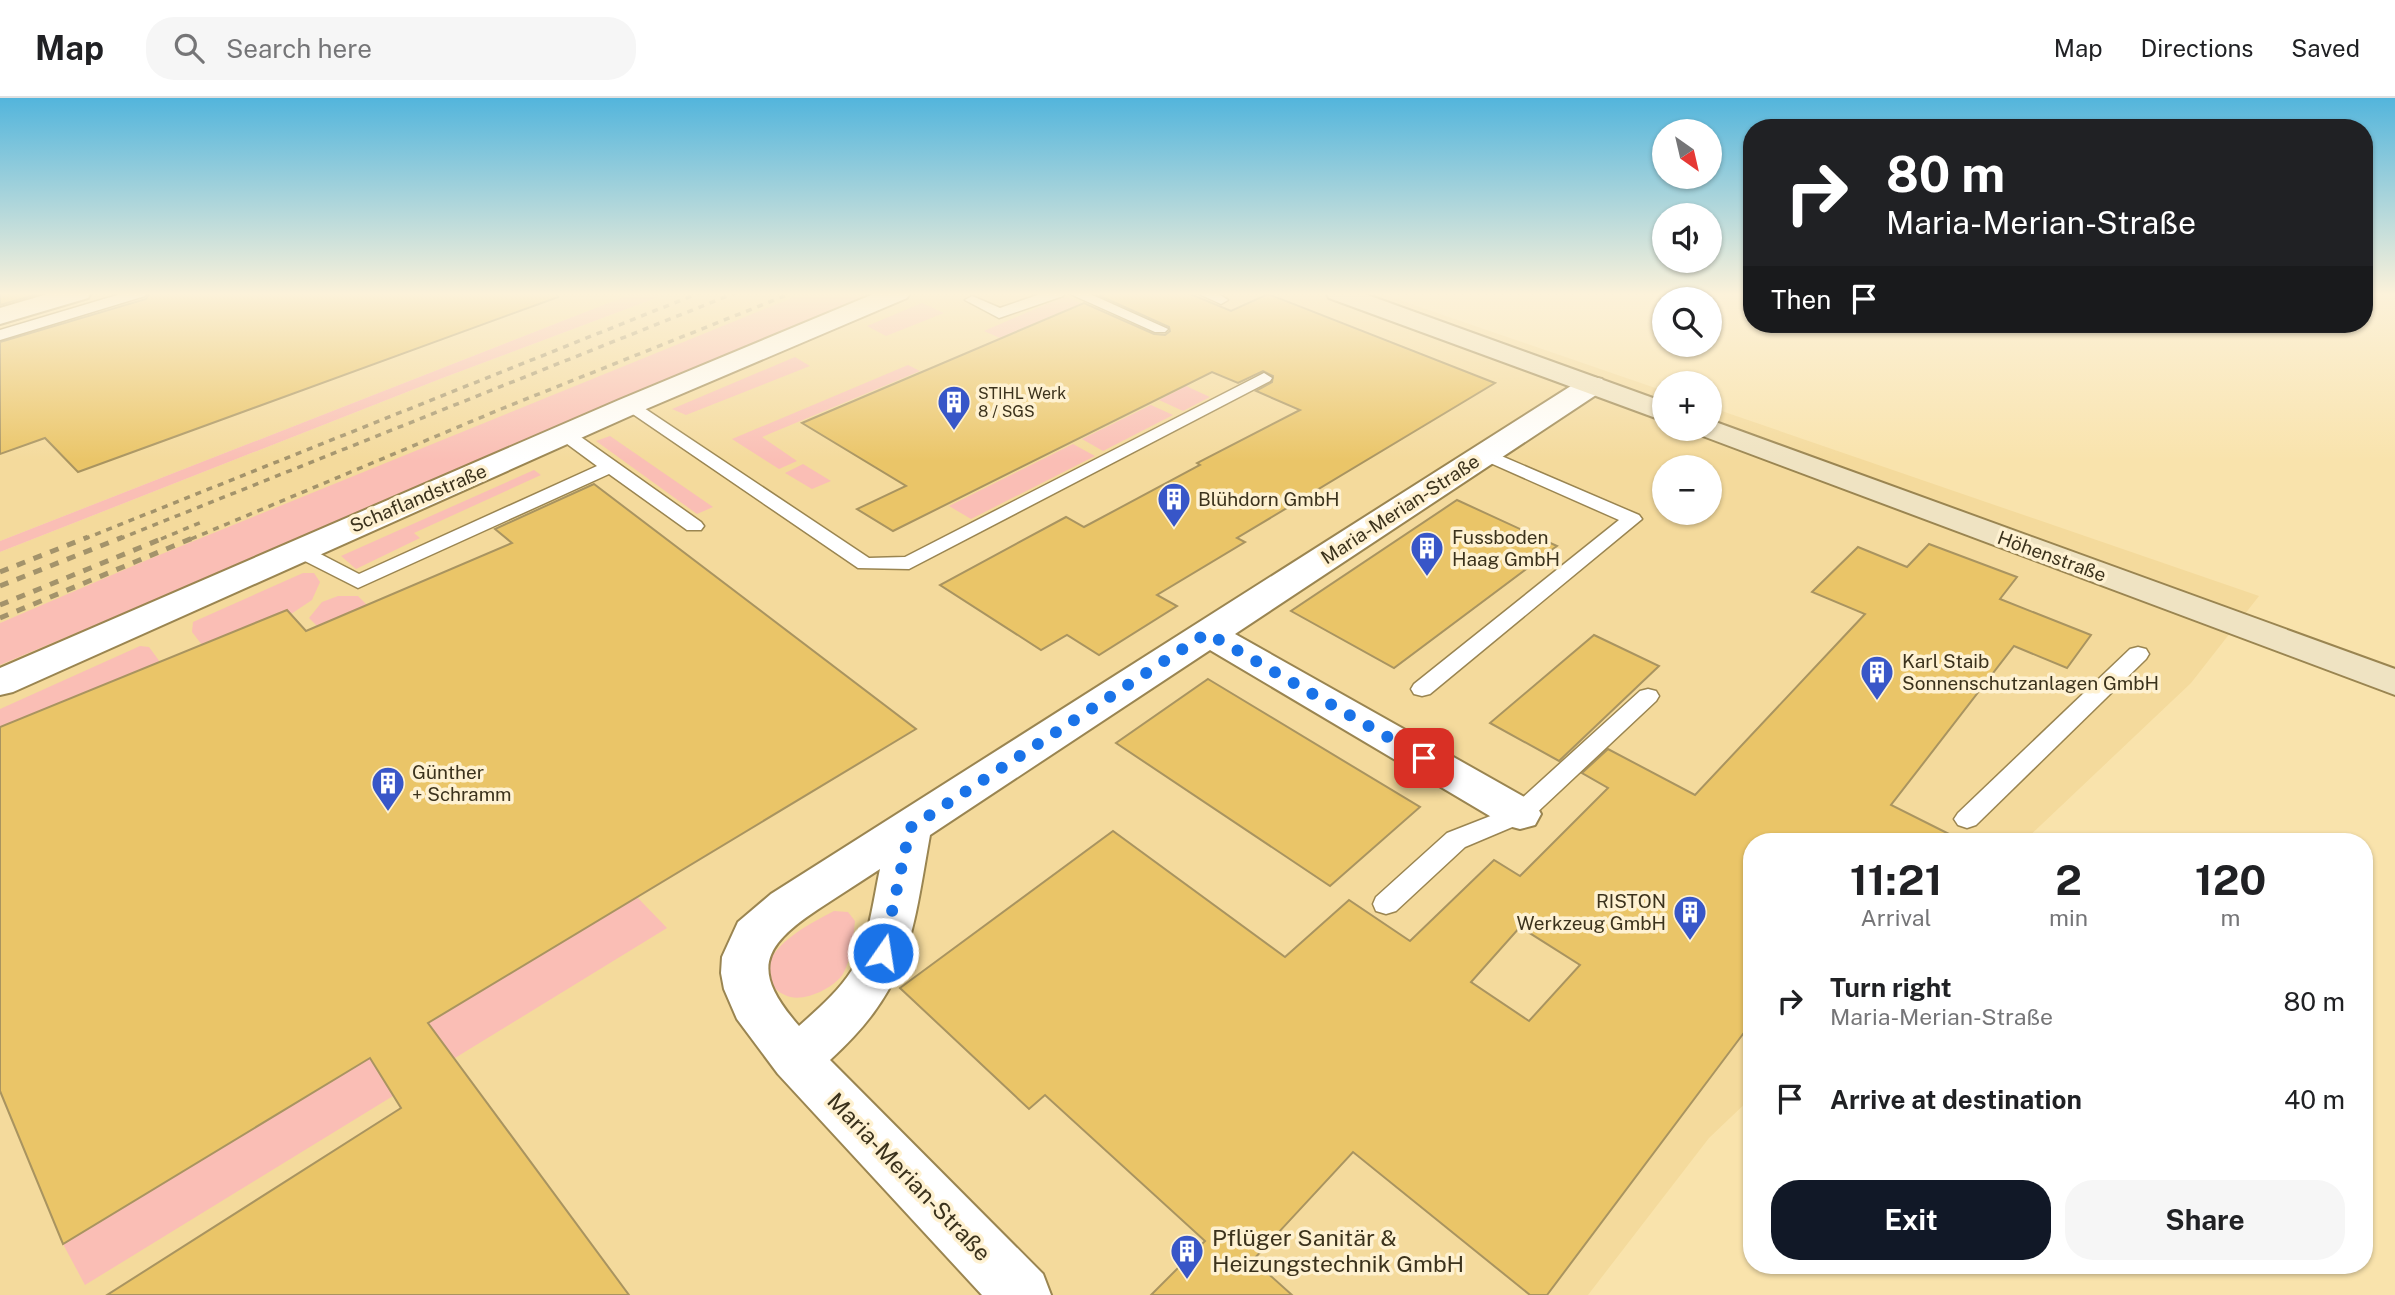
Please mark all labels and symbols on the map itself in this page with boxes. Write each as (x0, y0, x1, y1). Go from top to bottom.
north arrow (1652, 119, 1722, 189)
building icon: STIHL Werk 8 / SGS (935, 383, 973, 432)
place label: STIHL Werk 8 / SGS (978, 384, 1066, 421)
street label: Maria-Merian-Straße (1317, 450, 1483, 568)
street label: Schaflandstraße (346, 459, 490, 537)
building icon: Blühdorn GmbH (1155, 480, 1193, 529)
place label: Blühdorn GmbH (1198, 488, 1340, 510)
place label: Fussboden Haag GmbH (1452, 526, 1560, 570)
street label: Höhenstraße (1995, 526, 2109, 586)
building icon: Fussboden Haag GmbH (1408, 529, 1446, 578)
place label: Karl Staib Sonnenschutzanlagen GmbH (1902, 650, 2159, 694)
building icon: Karl Staib Sonnenschutzanlagen GmbH (1858, 653, 1896, 702)
pin (1394, 728, 1454, 788)
place label: Günther + Schramm (412, 761, 512, 805)
building icon: Günther + Schramm (369, 764, 407, 813)
place label: RISTON Werkzeug GmbH (1517, 890, 1666, 934)
building icon: RISTON Werkzeug GmbH (1671, 893, 1709, 942)
position arrow (846, 916, 920, 990)
street label: Maria-Merian-Straße (822, 1087, 997, 1266)
place label: Pflüger Sanitär & Heizungstechnik GmbH (1212, 1224, 1464, 1277)
building icon: Pflüger Sanitär & Heizungstechnik GmbH (1168, 1232, 1206, 1281)

